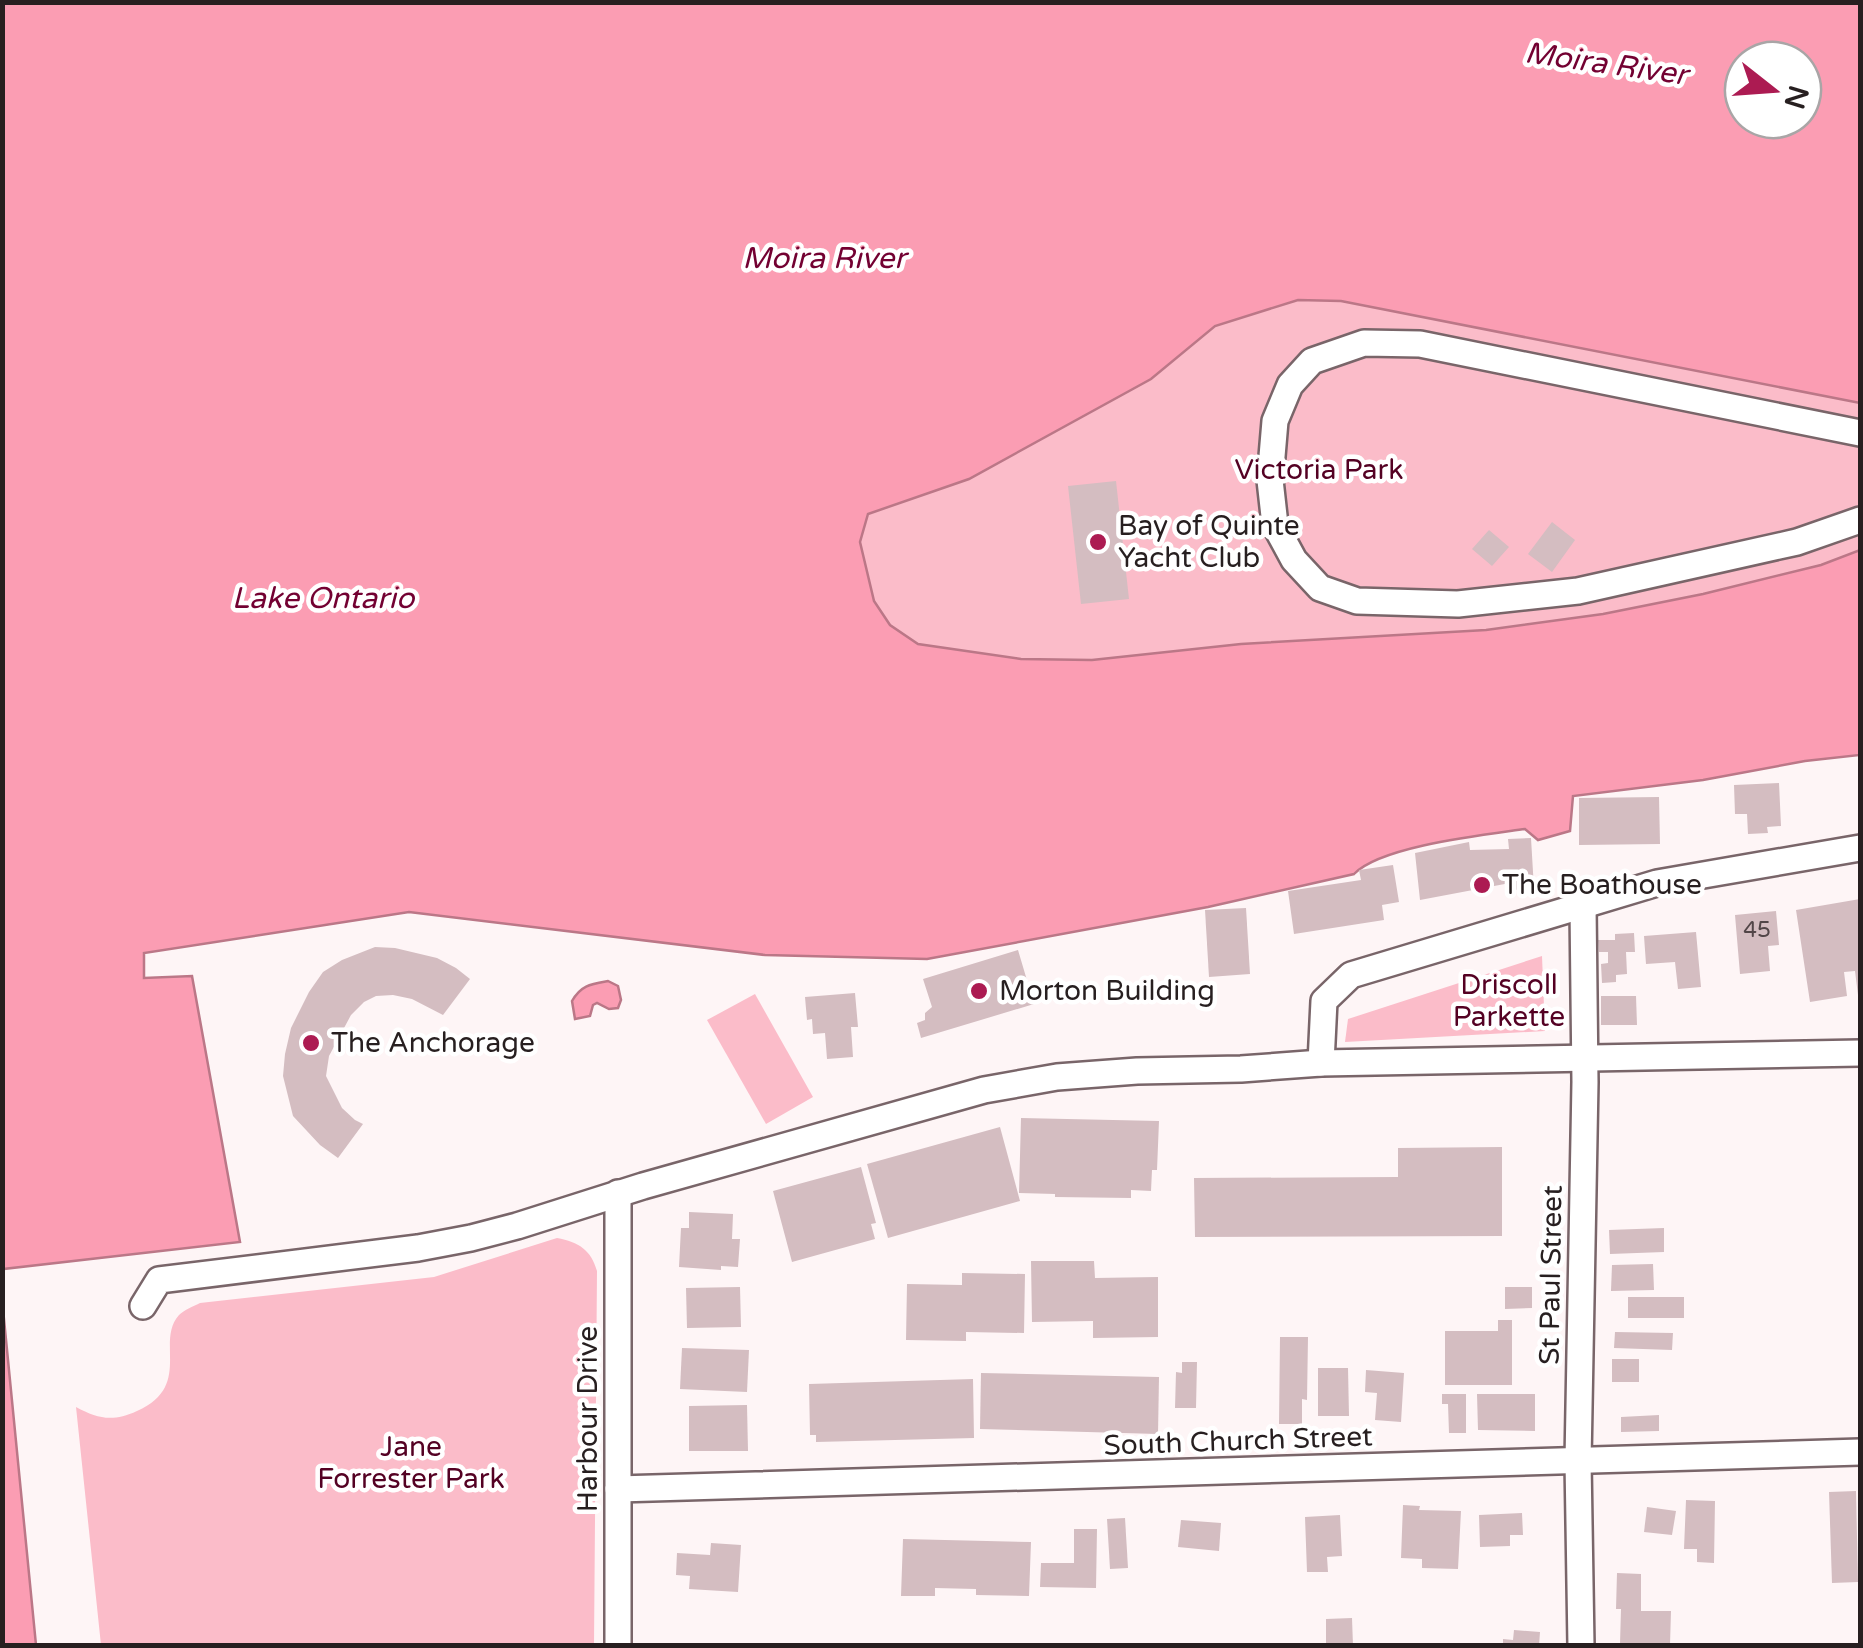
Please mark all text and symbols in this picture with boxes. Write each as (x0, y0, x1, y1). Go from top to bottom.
water label: Moira River (1523, 34, 1693, 94)
north arrow (1723, 40, 1823, 140)
text: N (1776, 81, 1815, 113)
water label: Moira River (742, 240, 909, 277)
park label: Victoria Park (1234, 453, 1404, 487)
place label: Bay of Quinte Yacht Club (1118, 509, 1300, 575)
marker: Bay of Quinte Yacht Club (1087, 531, 1109, 553)
water label: Lake Ontario (232, 580, 416, 617)
place label: The Boathouse (1502, 868, 1702, 902)
marker: The Boathouse (1471, 874, 1493, 896)
house number: 45 (1743, 917, 1771, 943)
park label: Driscoll Parkette (1453, 968, 1565, 1034)
place label: Morton Building (999, 974, 1215, 1008)
marker: Morton Building (968, 980, 990, 1002)
place label: The Anchorage (331, 1026, 535, 1060)
marker: The Anchorage (300, 1032, 322, 1054)
street label: St Paul Street (1532, 1185, 1570, 1365)
street label: Harbour Drive (571, 1326, 605, 1512)
street label: South Church Street (1103, 1419, 1374, 1463)
park label: Jane Forrester Park (317, 1430, 505, 1496)

